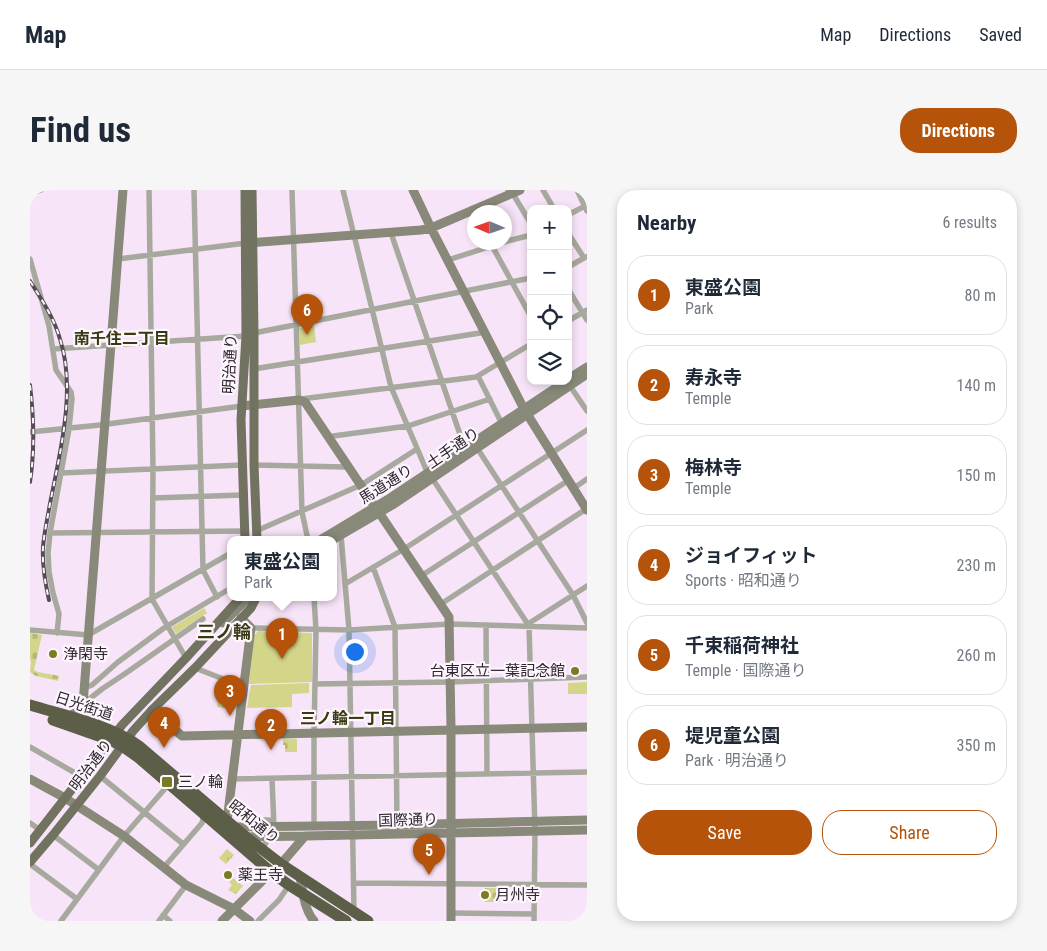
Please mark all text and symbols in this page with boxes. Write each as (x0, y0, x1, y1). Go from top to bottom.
text: Map (25, 21, 66, 49)
text: Map (820, 24, 851, 45)
text: Directions (879, 24, 951, 45)
text: Saved (979, 24, 1022, 45)
button: Directions (900, 108, 1017, 153)
text: Find us (30, 110, 131, 151)
north arrow (467, 205, 512, 250)
map controls (527, 205, 572, 385)
button: + (527, 205, 572, 250)
text: Nearby (637, 211, 696, 235)
text: 6 results (942, 213, 997, 232)
button: − (527, 250, 572, 295)
text: 東盛公園 (685, 276, 761, 299)
text: 1 (650, 286, 658, 305)
text: 80 m (964, 286, 996, 305)
pin: 6 (291, 294, 323, 335)
button: locate (527, 295, 572, 340)
text: Park (685, 299, 714, 318)
district label: 南千住二丁目 (74, 329, 170, 348)
street label: 明治通り (219, 334, 241, 394)
button: layers (527, 340, 572, 385)
text: 寿永寺 (685, 366, 742, 389)
text: 2 (650, 376, 658, 395)
text: 140 m (957, 376, 996, 395)
text: Temple (685, 389, 731, 408)
street label: 土手通り (423, 424, 483, 472)
text: 梅林寺 (685, 456, 742, 479)
street label: 馬道通り (356, 460, 416, 508)
text: 3 (650, 466, 658, 485)
text: 150 m (957, 466, 996, 485)
text: Temple (685, 479, 731, 498)
popup (227, 536, 337, 601)
text: ジョイフィット (685, 544, 818, 567)
text: 東盛公園 (244, 550, 320, 573)
text: 4 (650, 556, 658, 575)
text: 230 m (957, 556, 996, 575)
text: Sports · 昭和通り (685, 571, 802, 590)
text: Park (244, 573, 273, 592)
pin: 1 (266, 618, 298, 659)
district label: 三ノ輪 (197, 621, 251, 642)
text: 千束稲荷神社 (685, 634, 799, 657)
your location (342, 639, 368, 665)
place label: 浄閑寺 (63, 645, 108, 663)
text: 5 (650, 646, 658, 665)
text: 260 m (957, 646, 996, 665)
marker: 浄閑寺 (47, 648, 59, 660)
text: Temple · 国際通り (685, 661, 806, 680)
place label: 台東区立一葉記念館 (430, 662, 565, 680)
marker: 台東区立一葉記念館 (569, 665, 581, 677)
pin: 3 (214, 675, 246, 716)
street label: 日光街道 (53, 688, 115, 724)
pin: 4 (148, 707, 180, 748)
pin: 2 (255, 709, 287, 750)
district label: 三ノ輪一丁目 (300, 709, 396, 728)
text: 堤児童公園 (685, 724, 780, 747)
street label: 明治通り (66, 736, 116, 794)
text: 6 (650, 736, 658, 755)
text: 350 m (957, 736, 996, 755)
text: Park · 明治通り (685, 751, 789, 770)
place label: 三ノ輪 (178, 773, 223, 791)
marker: 三ノ輪 (160, 775, 174, 789)
street label: 昭和通り (225, 796, 283, 848)
street label: 国際通り (378, 810, 438, 830)
button: Save (637, 810, 812, 855)
button: Share (822, 810, 997, 855)
pin: 5 (413, 834, 445, 875)
place label: 薬王寺 (238, 866, 283, 884)
marker: 薬王寺 (222, 869, 234, 881)
place label: 月州寺 (495, 886, 540, 904)
marker: 月州寺 (479, 889, 491, 901)

